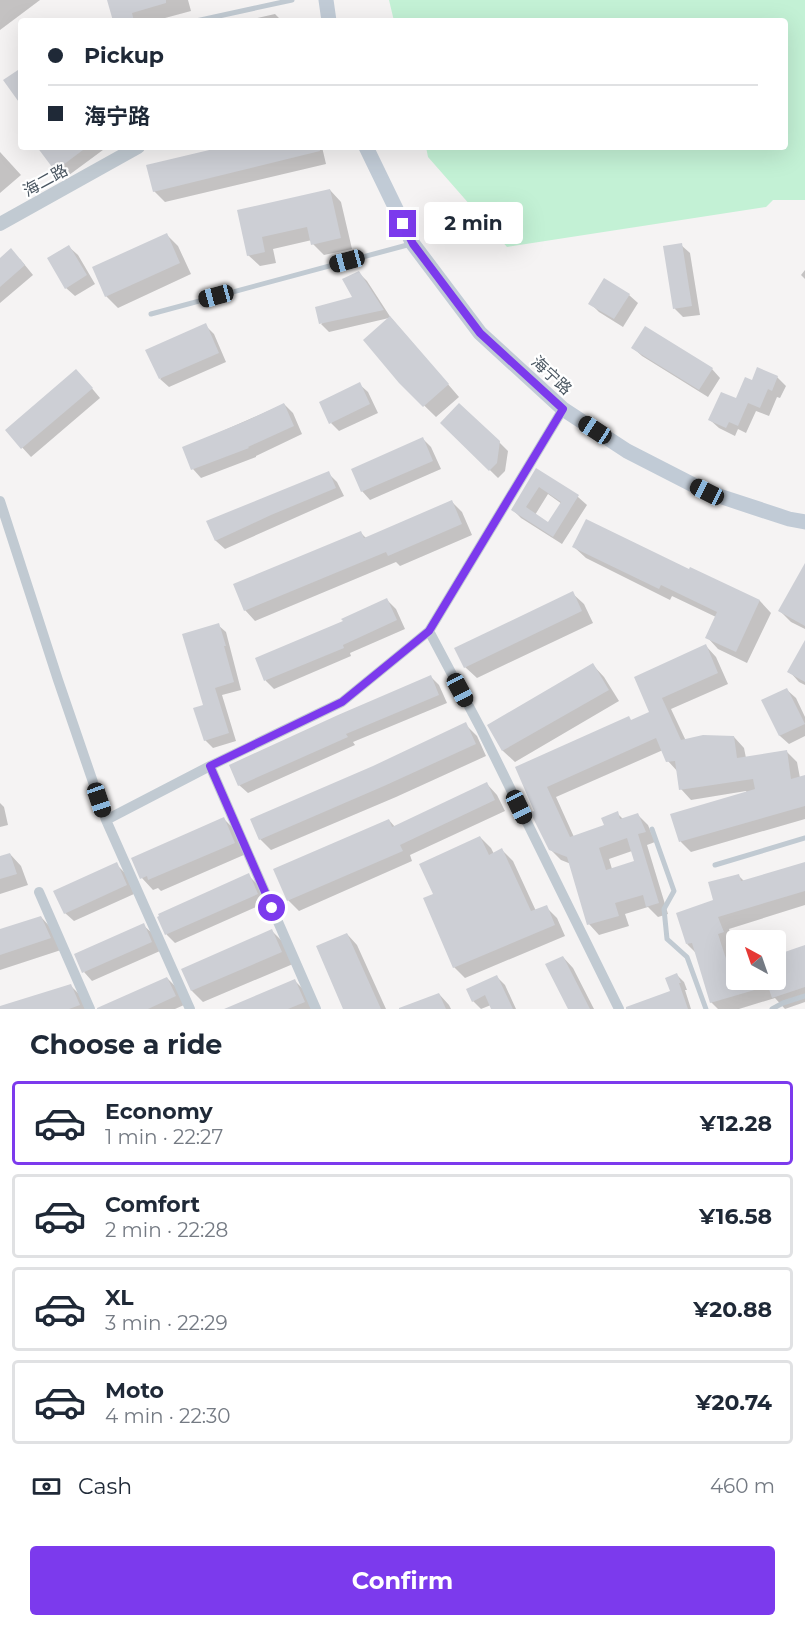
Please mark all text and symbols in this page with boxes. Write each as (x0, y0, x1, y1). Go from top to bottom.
text: Pickup (84, 42, 164, 69)
text: 海宁路 (84, 103, 150, 130)
street label: 海二路 (20, 160, 71, 200)
callout: 2 min (424, 203, 523, 245)
route end (389, 210, 416, 237)
text: 2 min (444, 211, 503, 235)
car (327, 248, 367, 274)
car (196, 283, 236, 309)
street label: 海宁路 (528, 352, 576, 399)
car (575, 413, 615, 447)
car (687, 476, 727, 508)
car (444, 670, 476, 710)
car (85, 780, 113, 820)
car (503, 787, 535, 827)
route start (258, 894, 285, 921)
north arrow (726, 930, 786, 990)
map controls (726, 930, 786, 990)
text: Choose a ride (30, 1028, 222, 1061)
icon: car (33, 1096, 87, 1150)
text: Economy (105, 1098, 213, 1125)
text: ¥12.28 (700, 1110, 772, 1137)
text: 1 min · 22:27 (105, 1125, 223, 1149)
icon: car (33, 1189, 87, 1243)
text: Comfort (105, 1191, 200, 1218)
text: ¥16.58 (699, 1203, 772, 1230)
text: 2 min · 22:28 (105, 1218, 228, 1242)
icon: car (33, 1282, 87, 1336)
text: XL (105, 1284, 134, 1311)
text: ¥20.88 (693, 1296, 772, 1323)
text: 3 min · 22:29 (105, 1311, 228, 1335)
icon: car (33, 1375, 87, 1429)
text: Moto (105, 1377, 164, 1404)
text: ¥20.74 (695, 1389, 772, 1416)
text: 4 min · 22:30 (105, 1404, 231, 1428)
icon: cash (30, 1470, 63, 1503)
text: Cash (78, 1473, 132, 1500)
text: 460 m (710, 1474, 775, 1498)
button: Confirm (30, 1546, 775, 1615)

